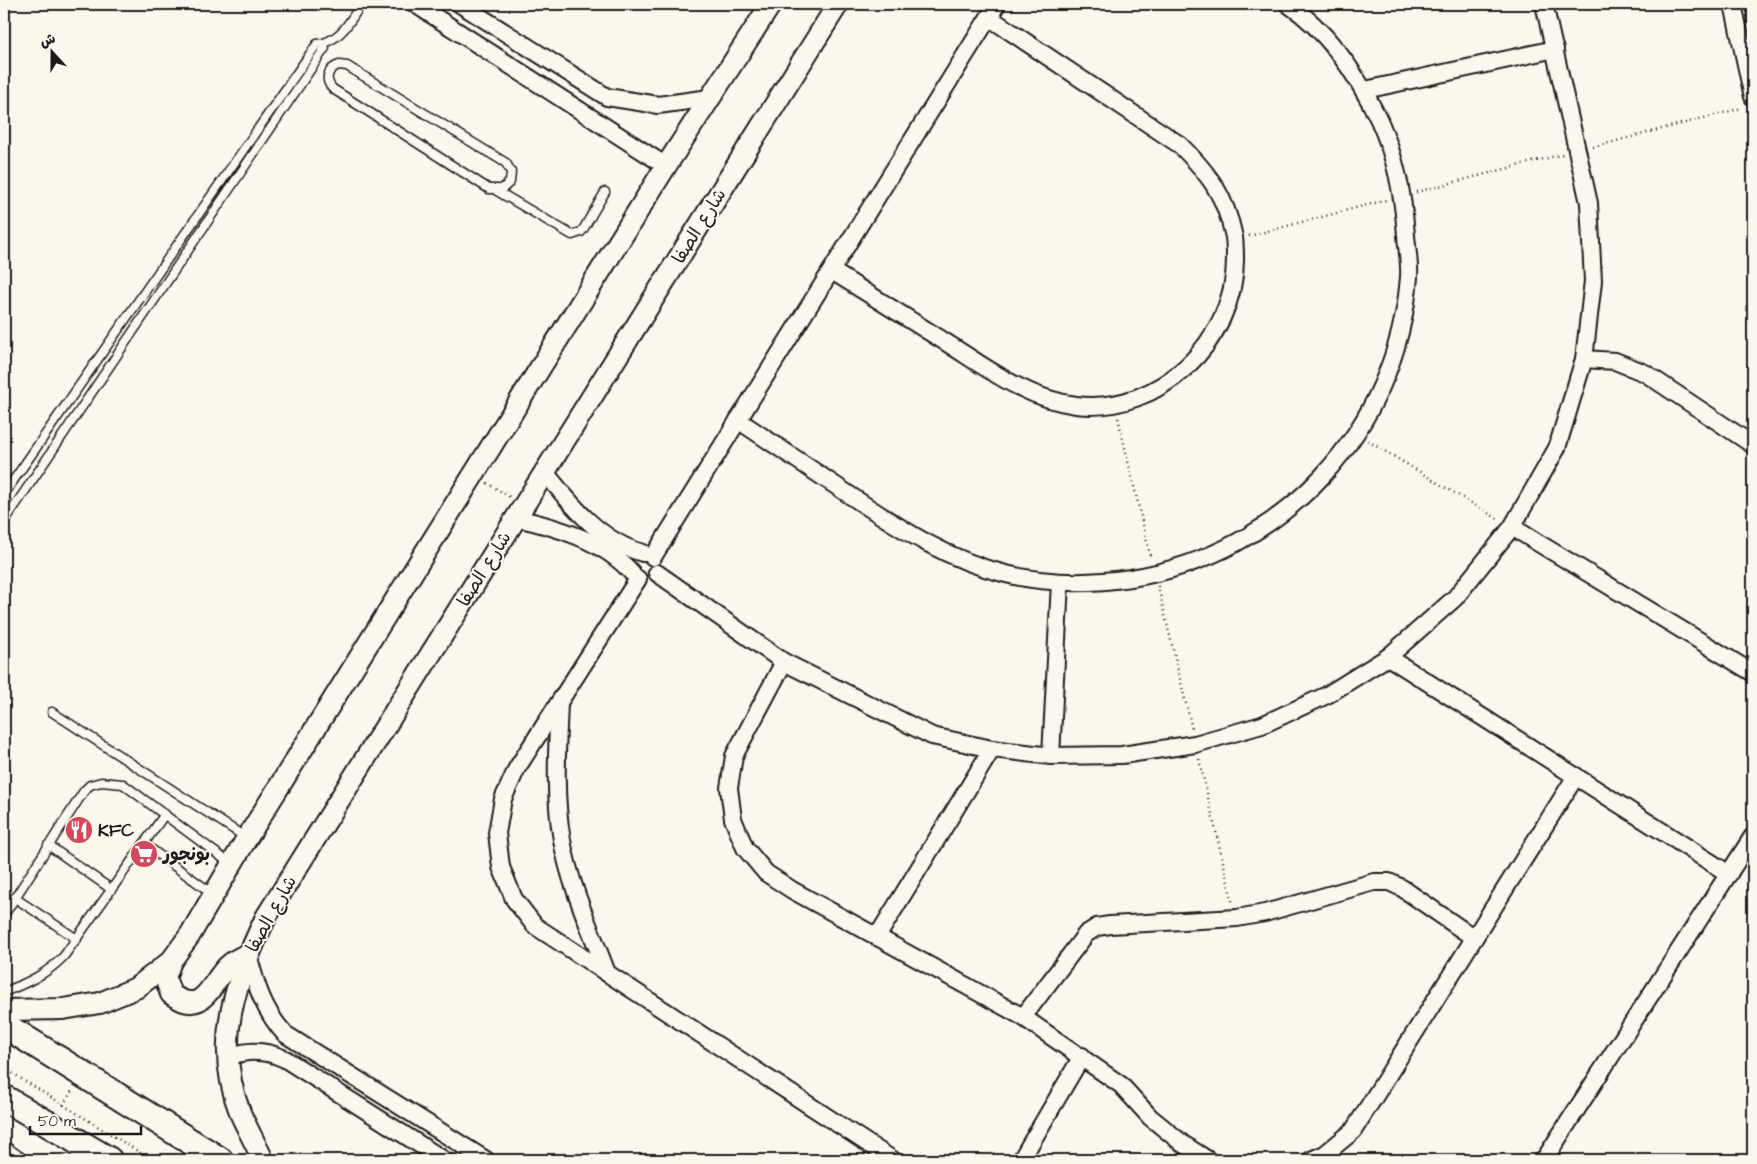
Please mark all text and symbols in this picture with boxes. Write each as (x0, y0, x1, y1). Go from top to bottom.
north arrow (28, 28, 78, 78)
text: ش (37, 29, 58, 53)
street label: شارع الصفا (666, 184, 732, 269)
street label: شارع الصفا (451, 527, 517, 612)
restaurant icon: KFC (64, 815, 94, 845)
place label: KFC (98, 818, 134, 843)
supermarket icon: بونجور (129, 839, 159, 869)
place label: بونجور (161, 842, 210, 867)
street label: شارع الصفا (240, 871, 303, 957)
scale bar (30, 1104, 141, 1136)
text: 50 m (38, 1111, 76, 1132)

